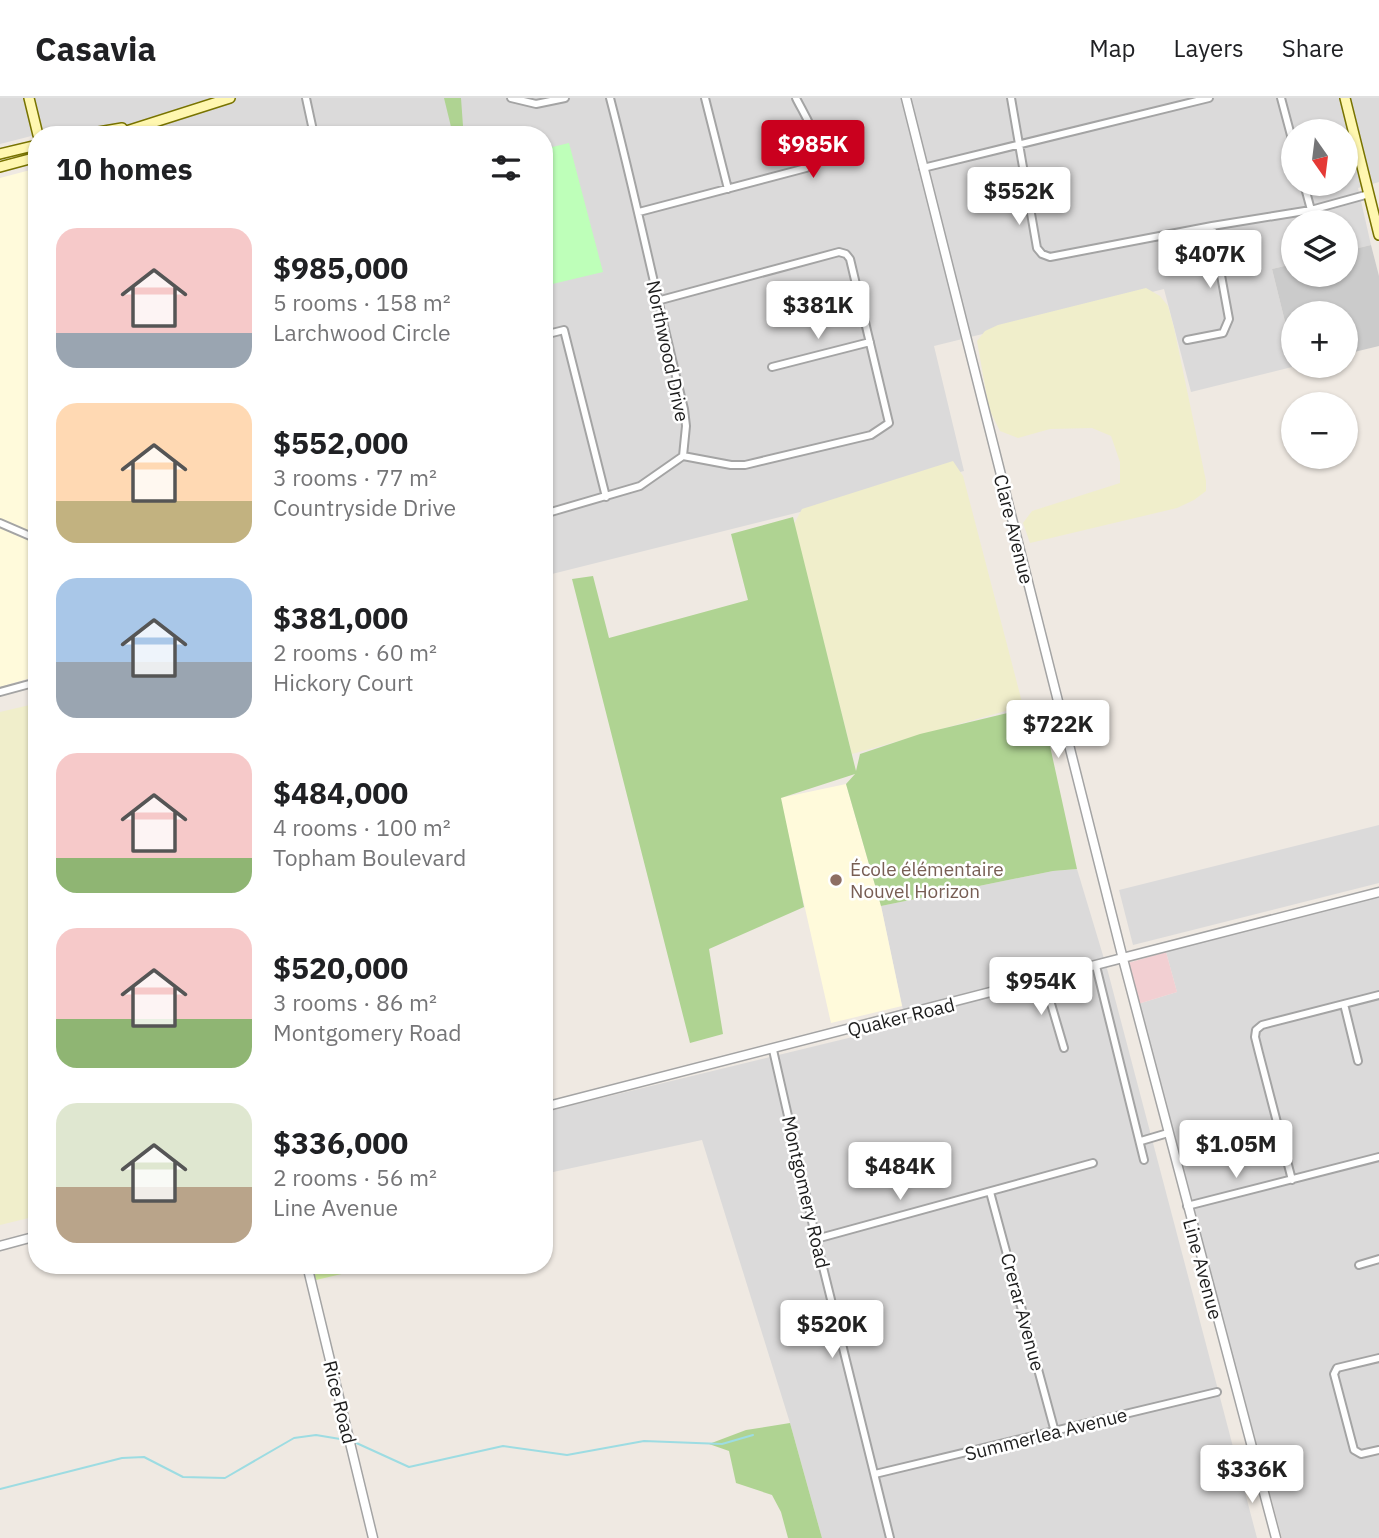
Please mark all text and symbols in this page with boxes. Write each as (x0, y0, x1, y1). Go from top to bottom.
text: Casavia (35, 27, 156, 70)
text: Map (1089, 32, 1136, 64)
text: Layers (1174, 32, 1244, 64)
text: Share (1282, 32, 1344, 64)
north arrow (1281, 119, 1358, 196)
map controls (1281, 119, 1358, 469)
pin: $985K (764, 120, 862, 180)
text: $985K (777, 128, 849, 158)
text: 10 homes (56, 149, 193, 188)
icon: filters (487, 149, 525, 187)
pin: $552K (970, 167, 1068, 227)
text: $552K (983, 175, 1055, 205)
button: layers (1281, 210, 1358, 287)
pin: $407K (1161, 230, 1259, 290)
text: $407K (1174, 238, 1246, 268)
text: $985,000 (273, 248, 408, 287)
icon: home (112, 256, 196, 340)
street label: Northwood Drive (641, 278, 695, 424)
pin: $381K (769, 282, 867, 341)
text: 5 rooms · 158 m² (273, 287, 451, 317)
text: $381K (782, 289, 854, 319)
button: + (1281, 301, 1358, 378)
text: Larchwood Circle (273, 317, 451, 347)
button: − (1281, 392, 1358, 469)
text: $552,000 (273, 423, 408, 462)
icon: home (112, 431, 196, 515)
text: 3 rooms · 77 m² (273, 462, 437, 492)
street label: Clare Avenue (989, 472, 1039, 586)
text: Countryside Drive (273, 492, 456, 522)
text: $381,000 (273, 598, 408, 637)
icon: home (112, 606, 196, 690)
text: 2 rooms · 60 m² (273, 637, 437, 667)
text: Hickory Court (273, 667, 414, 697)
pin: $722K (1009, 700, 1107, 760)
text: $722K (1022, 708, 1094, 738)
text: $484,000 (273, 773, 408, 812)
icon: home (112, 781, 196, 865)
text: 4 rooms · 100 m² (273, 812, 451, 842)
text: Topham Boulevard (273, 842, 466, 872)
place label: École élémentaire Nouvel Horizon (850, 857, 1004, 903)
marker: École élémentaire Nouvel Horizon (828, 872, 844, 888)
text: $520,000 (273, 948, 408, 987)
icon: home (112, 956, 196, 1040)
pin: $954K (992, 958, 1090, 1017)
text: $954K (1005, 965, 1077, 995)
text: 3 rooms · 86 m² (273, 987, 437, 1017)
street label: Quaker Road (845, 992, 957, 1042)
text: Montgomery Road (273, 1017, 462, 1047)
street label: Montgomery Road (777, 1113, 835, 1271)
pin: $1.05M (1179, 1121, 1293, 1180)
text: $336,000 (273, 1123, 408, 1162)
text: $1.05M (1195, 1128, 1277, 1158)
icon: home (112, 1131, 196, 1215)
pin: $484K (851, 1142, 949, 1202)
text: $484K (864, 1150, 936, 1180)
text: 2 rooms · 56 m² (273, 1162, 437, 1192)
text: Line Avenue (273, 1192, 398, 1222)
street label: Line Avenue (1178, 1216, 1228, 1322)
street label: Crerar Avenue (996, 1250, 1050, 1374)
pin: $520K (783, 1300, 881, 1360)
text: $520K (796, 1308, 868, 1338)
street label: Rice Road (318, 1358, 362, 1446)
street label: Summerlea Avenue (963, 1402, 1129, 1466)
pin: $336K (1203, 1446, 1301, 1505)
text: $336K (1216, 1453, 1288, 1483)

